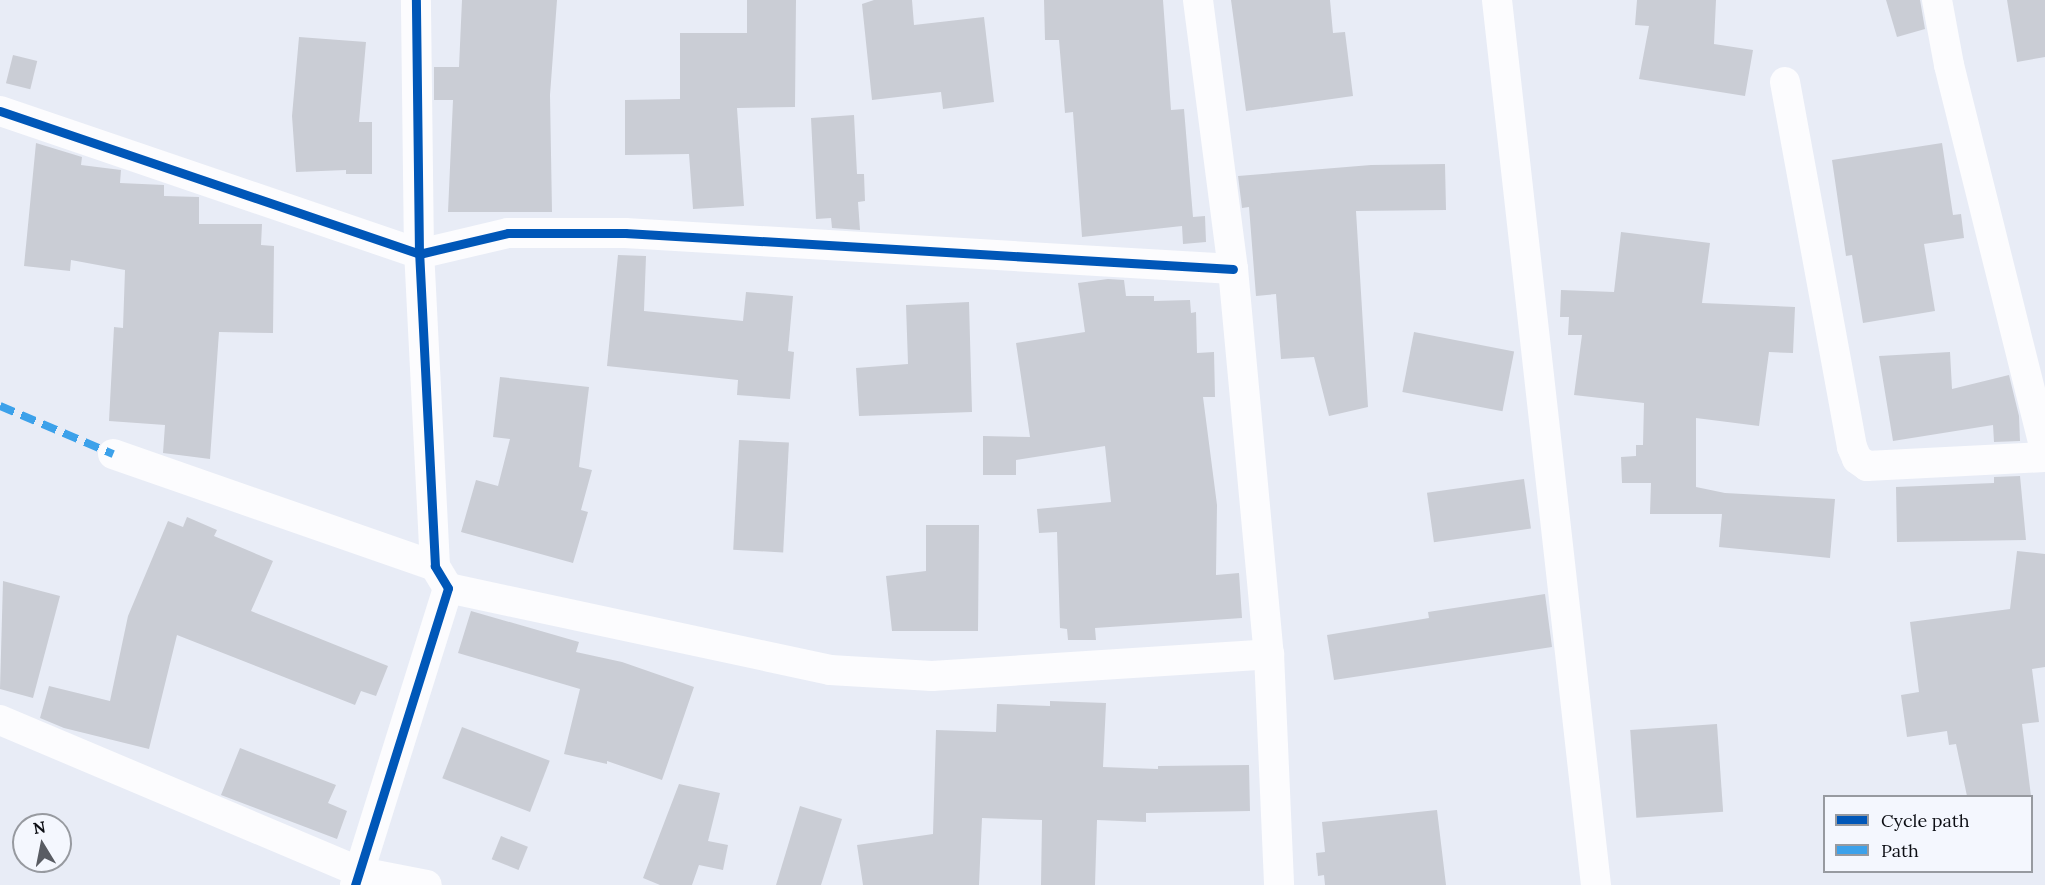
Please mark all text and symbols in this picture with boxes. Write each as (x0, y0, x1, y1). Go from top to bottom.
legend (1823, 795, 2033, 873)
text: Cycle path (1881, 809, 1970, 832)
north arrow (12, 813, 72, 873)
text: N (31, 816, 47, 838)
text: Path (1881, 839, 1919, 862)

